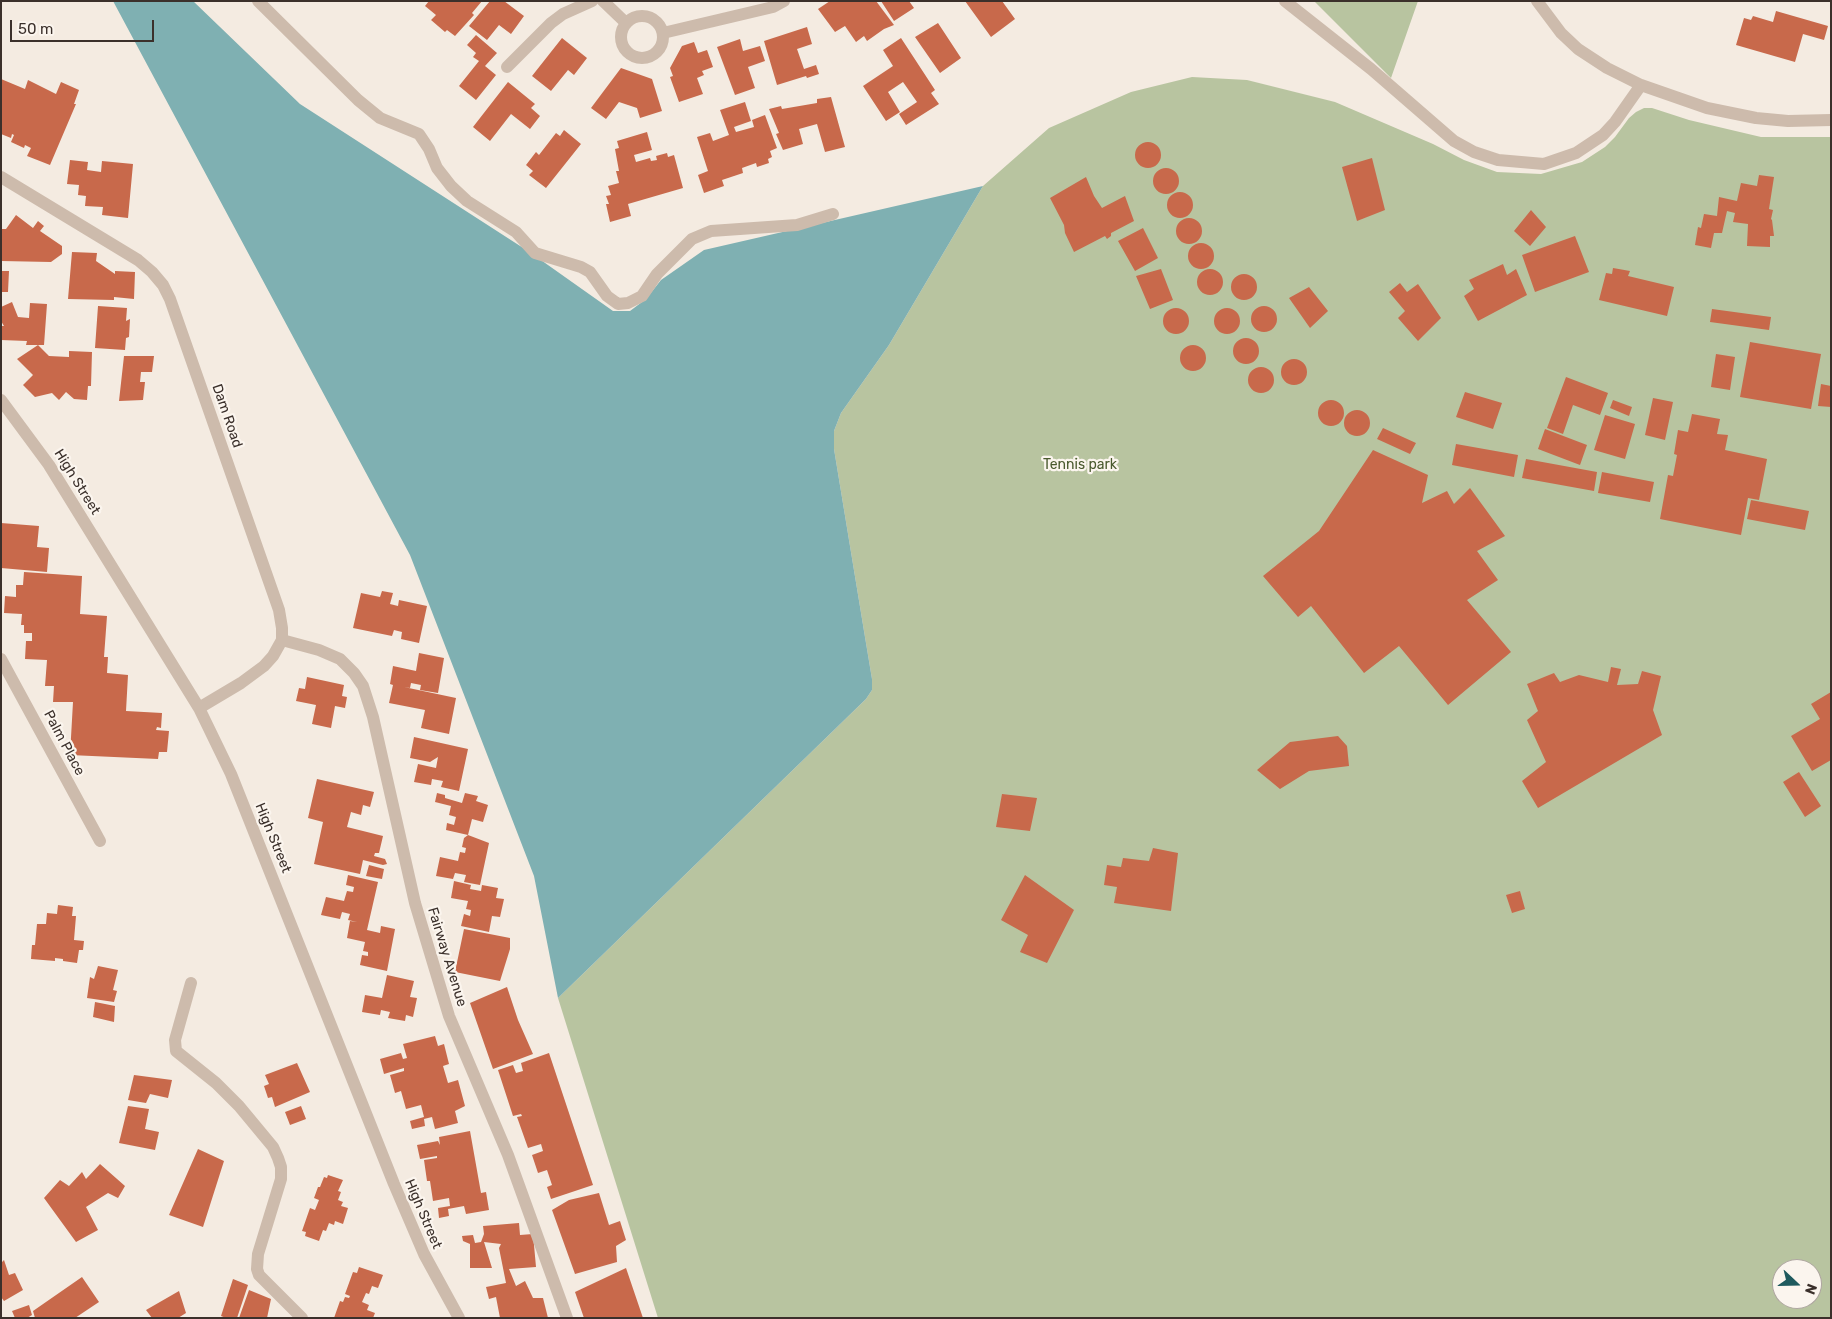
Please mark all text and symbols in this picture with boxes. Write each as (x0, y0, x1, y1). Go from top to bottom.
scale bar (12, 10, 156, 42)
text: 50 m (18, 20, 53, 38)
street label: Dam Road (208, 382, 246, 450)
street label: High Street (50, 446, 104, 518)
park label: Tennis park (1043, 457, 1117, 473)
street label: Palm Place (40, 707, 88, 779)
street label: High Street (251, 800, 295, 876)
street label: Fairway Avenue (424, 905, 470, 1009)
street label: High Street (401, 1177, 445, 1251)
north arrow (1772, 1259, 1822, 1309)
text: N (1801, 1281, 1820, 1297)

